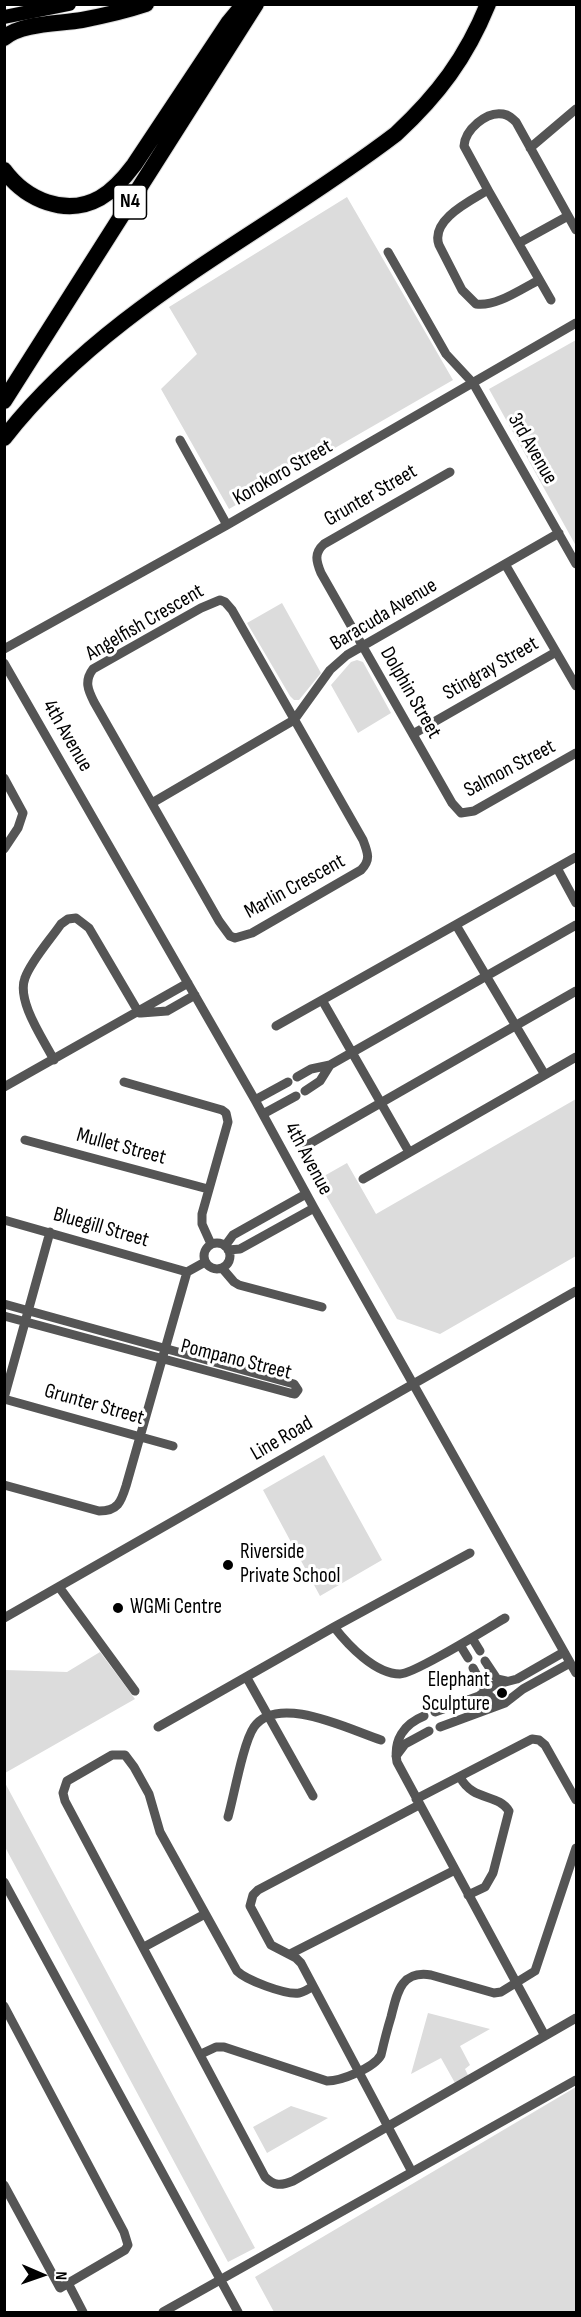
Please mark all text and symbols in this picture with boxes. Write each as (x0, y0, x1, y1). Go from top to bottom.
road number: N4 (114, 185, 146, 219)
street label: 3rd Avenue (502, 409, 562, 489)
street label: Korokoro Street (229, 434, 337, 512)
street label: Grunter Street (320, 459, 422, 533)
street label: Baracuda Avenue (326, 573, 442, 657)
street label: Angelfish Crescent (81, 579, 209, 667)
street label: Stingray Street (439, 632, 543, 706)
street label: Dolphin Street (374, 643, 446, 743)
street label: 4th Avenue (36, 696, 98, 776)
street label: Salmon Street (460, 734, 560, 804)
street label: Marlin Crescent (240, 849, 350, 925)
street label: 4th Avenue (278, 1118, 338, 1200)
street label: Mullet Street (74, 1123, 168, 1171)
street label: Bluegill Street (50, 1202, 152, 1254)
street label: Pompano Street (178, 1334, 294, 1386)
street label: Grunter Street (41, 1379, 147, 1431)
street label: Line Road (247, 1411, 317, 1467)
place label: Riverside Private School (240, 1540, 340, 1590)
marker: Riverside Private School (221, 1558, 235, 1572)
place label: WGMi Centre (130, 1595, 222, 1621)
marker: WGMi Centre (111, 1601, 125, 1615)
place label: Elephant Sculpture (422, 1668, 490, 1718)
marker: Elephant Sculpture (495, 1686, 509, 1700)
north arrow (12, 2245, 72, 2305)
text: N (51, 2271, 70, 2280)

